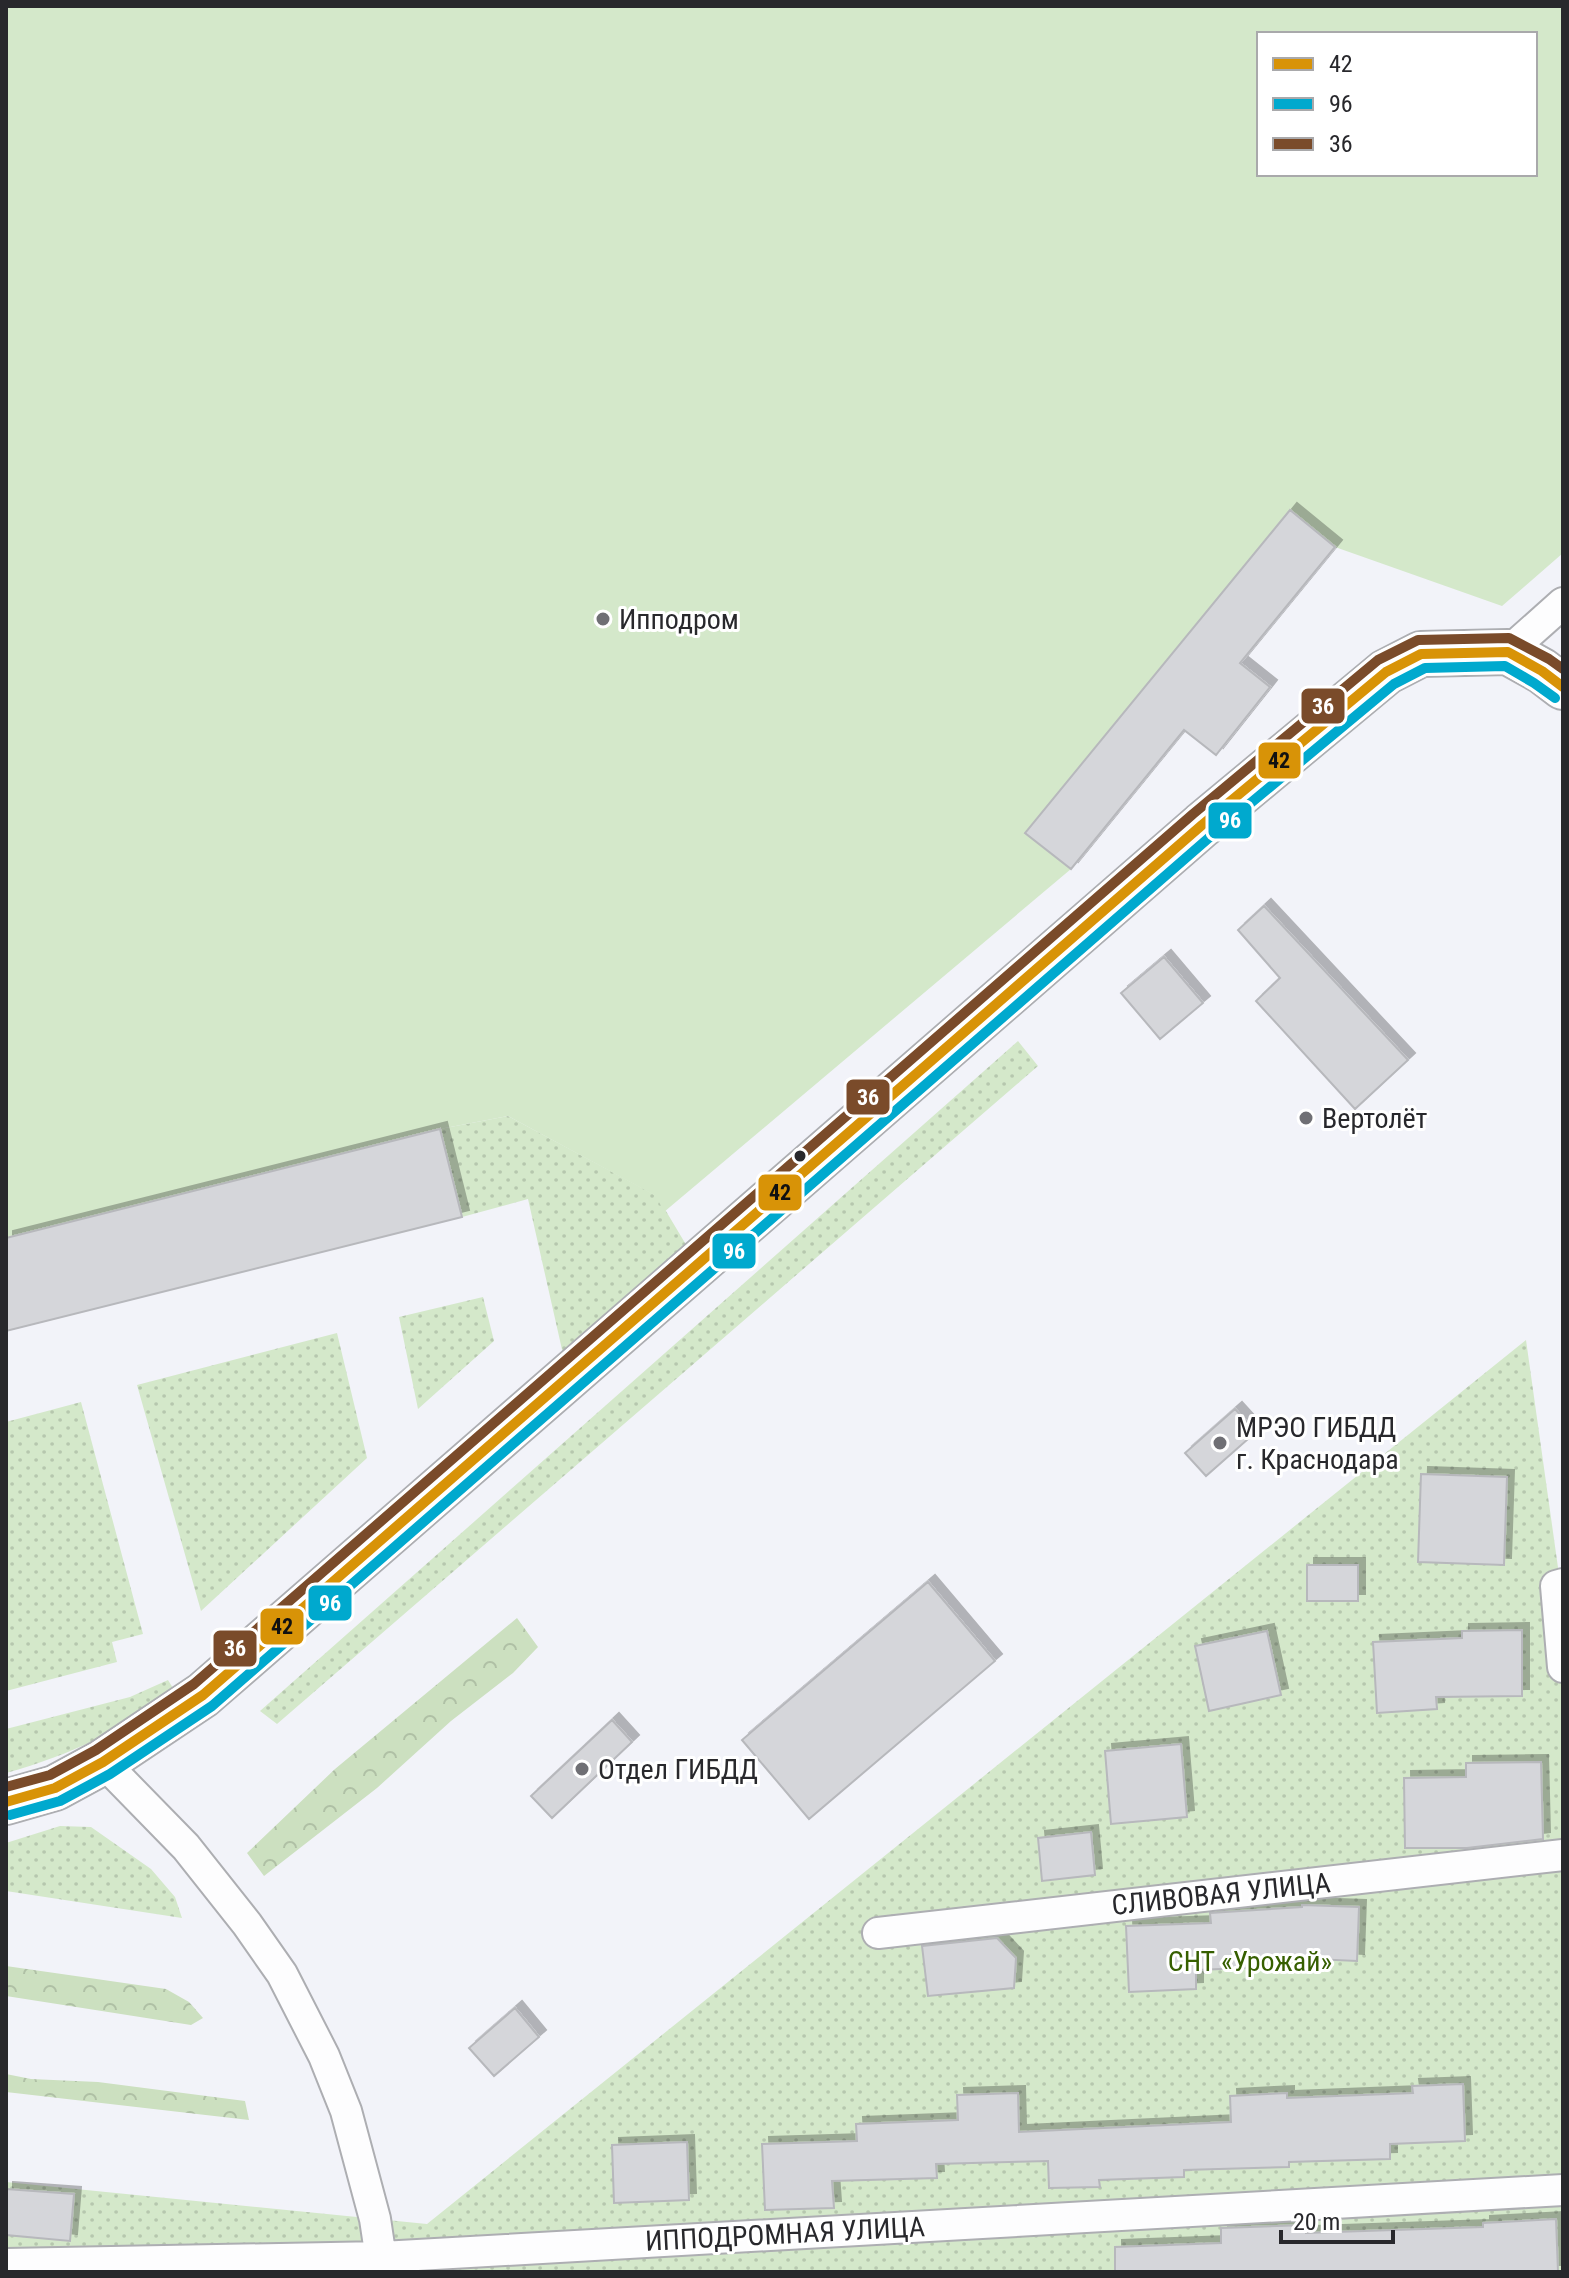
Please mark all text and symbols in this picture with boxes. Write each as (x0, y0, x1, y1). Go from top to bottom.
legend (1257, 32, 1537, 176)
text: 42 (1329, 50, 1353, 78)
text: 96 (1329, 90, 1353, 118)
text: 36 (1329, 130, 1353, 158)
place label: Ипподром (619, 603, 739, 636)
marker: Ипподром (594, 610, 612, 628)
line badge: 36 (1300, 687, 1346, 725)
text: 36 (1312, 694, 1334, 719)
line badge: 42 (1257, 741, 1302, 780)
text: 42 (1268, 748, 1290, 773)
line badge: 96 (1207, 801, 1253, 840)
text: 96 (1219, 808, 1241, 833)
line badge: 36 (845, 1078, 891, 1116)
text: 36 (857, 1085, 879, 1110)
place label: Вертолёт (1322, 1102, 1428, 1135)
marker: Вертолёт (1297, 1109, 1315, 1127)
unlabelled marker (792, 1148, 808, 1164)
line badge: 42 (757, 1173, 803, 1212)
text: 42 (769, 1180, 791, 1205)
line badge: 96 (711, 1232, 757, 1270)
text: 96 (723, 1239, 745, 1264)
place label: МРЭО ГИБДД г. Краснодара (1236, 1411, 1399, 1476)
marker: МРЭО ГИБДД г. Краснодара (1211, 1434, 1229, 1452)
line badge: 96 (307, 1584, 353, 1622)
text: 96 (319, 1591, 341, 1616)
line badge: 42 (259, 1607, 305, 1646)
text: 42 (271, 1614, 293, 1639)
line badge: 36 (212, 1629, 258, 1668)
text: 36 (224, 1636, 246, 1661)
place label: Отдел ГИБДД (598, 1753, 758, 1786)
marker: Отдел ГИБДД (573, 1760, 591, 1778)
street label: СЛИВОВАЯ УЛИЦА (1110, 1866, 1332, 1922)
park label: СНТ «Урожай» (1168, 1945, 1332, 1978)
scale bar (1281, 2194, 1393, 2244)
text: 20 m (1293, 2208, 1340, 2236)
street label: ИППОДРОМНАЯ УЛИЦА (644, 2210, 926, 2258)

